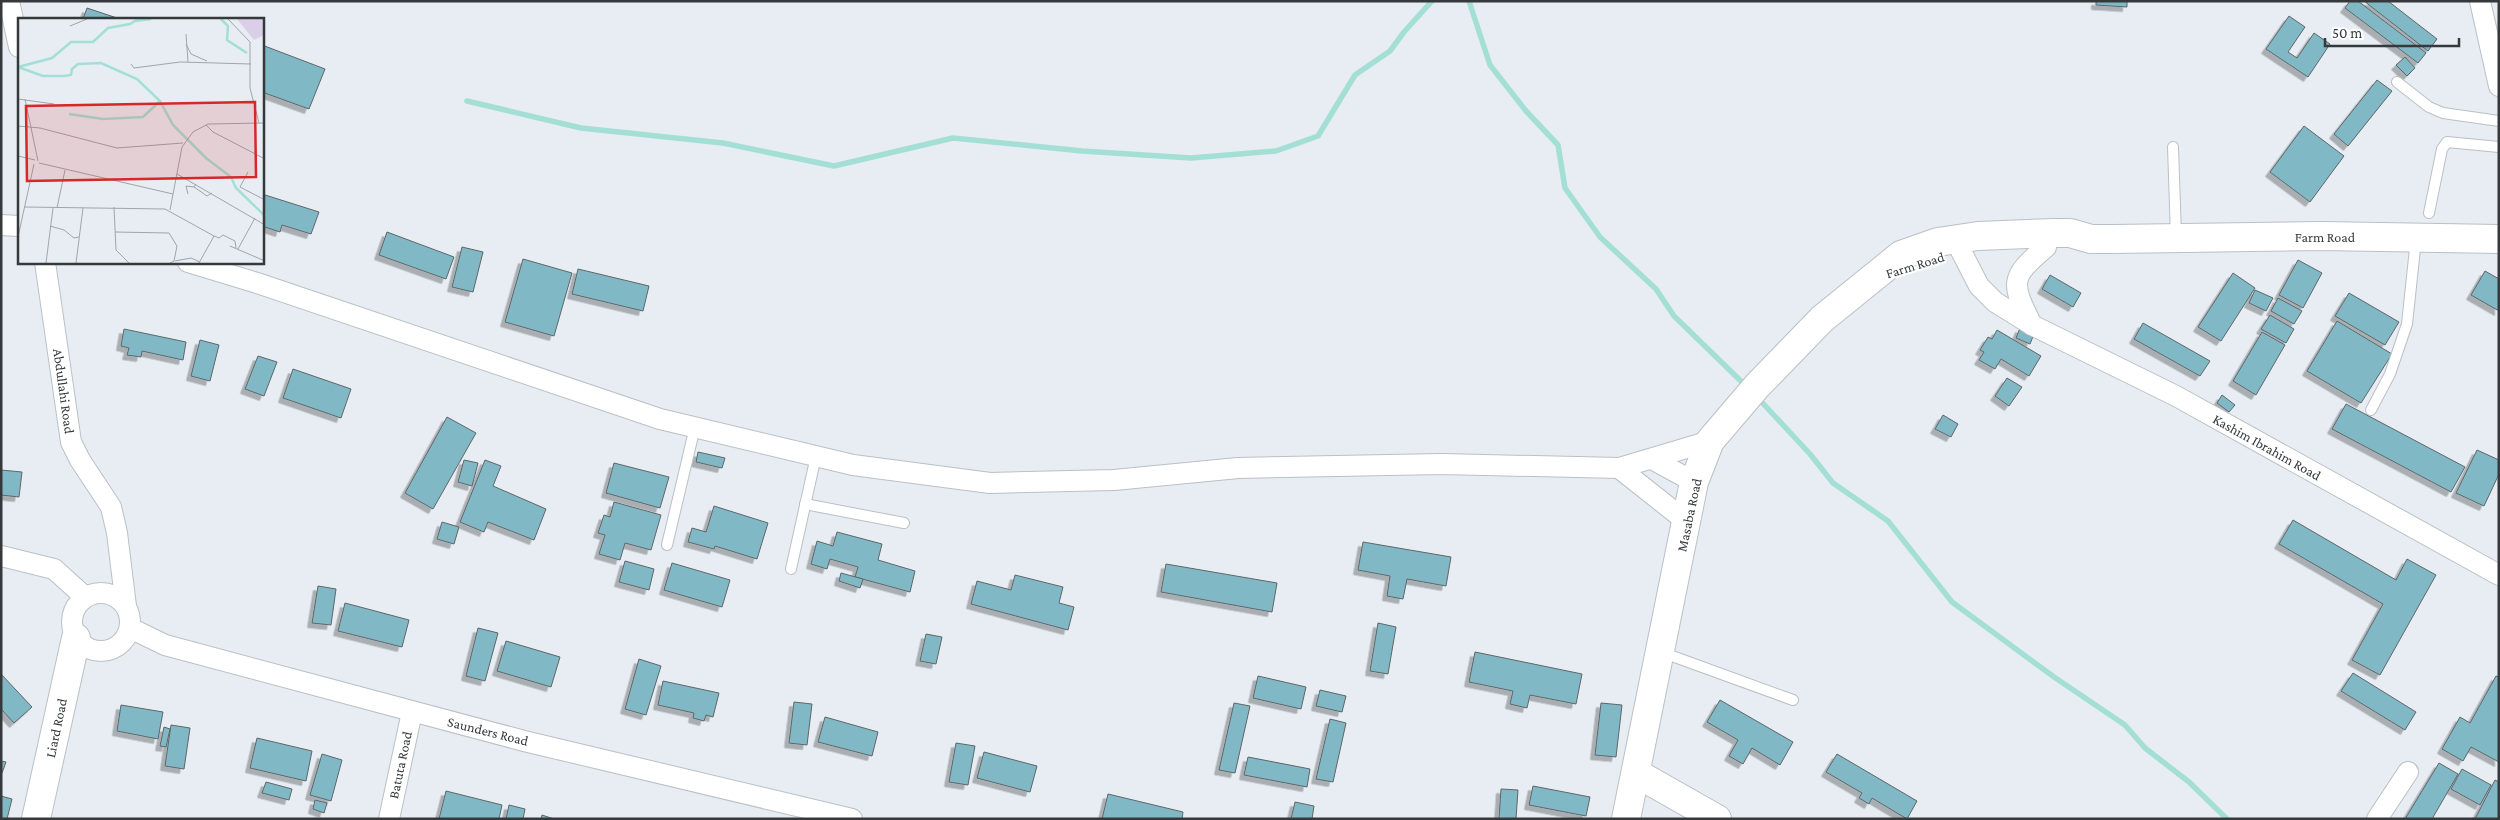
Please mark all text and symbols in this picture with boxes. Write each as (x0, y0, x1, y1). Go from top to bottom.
scale bar (2325, 15, 2459, 47)
inset map (18, 18, 264, 264)
text: 50 m (2332, 25, 2362, 41)
street label: Farm Road (2295, 229, 2356, 245)
street label: Farm Road (1884, 248, 1947, 281)
street label: Abdullahi Road (50, 347, 78, 435)
street label: Kashim Ibrahim Road (2210, 411, 2324, 484)
street label: Masaba Road (1673, 476, 1705, 553)
street label: Liard Road (42, 696, 70, 759)
street label: Saunders Road (446, 713, 531, 749)
street label: Batuta Road (385, 729, 415, 800)

